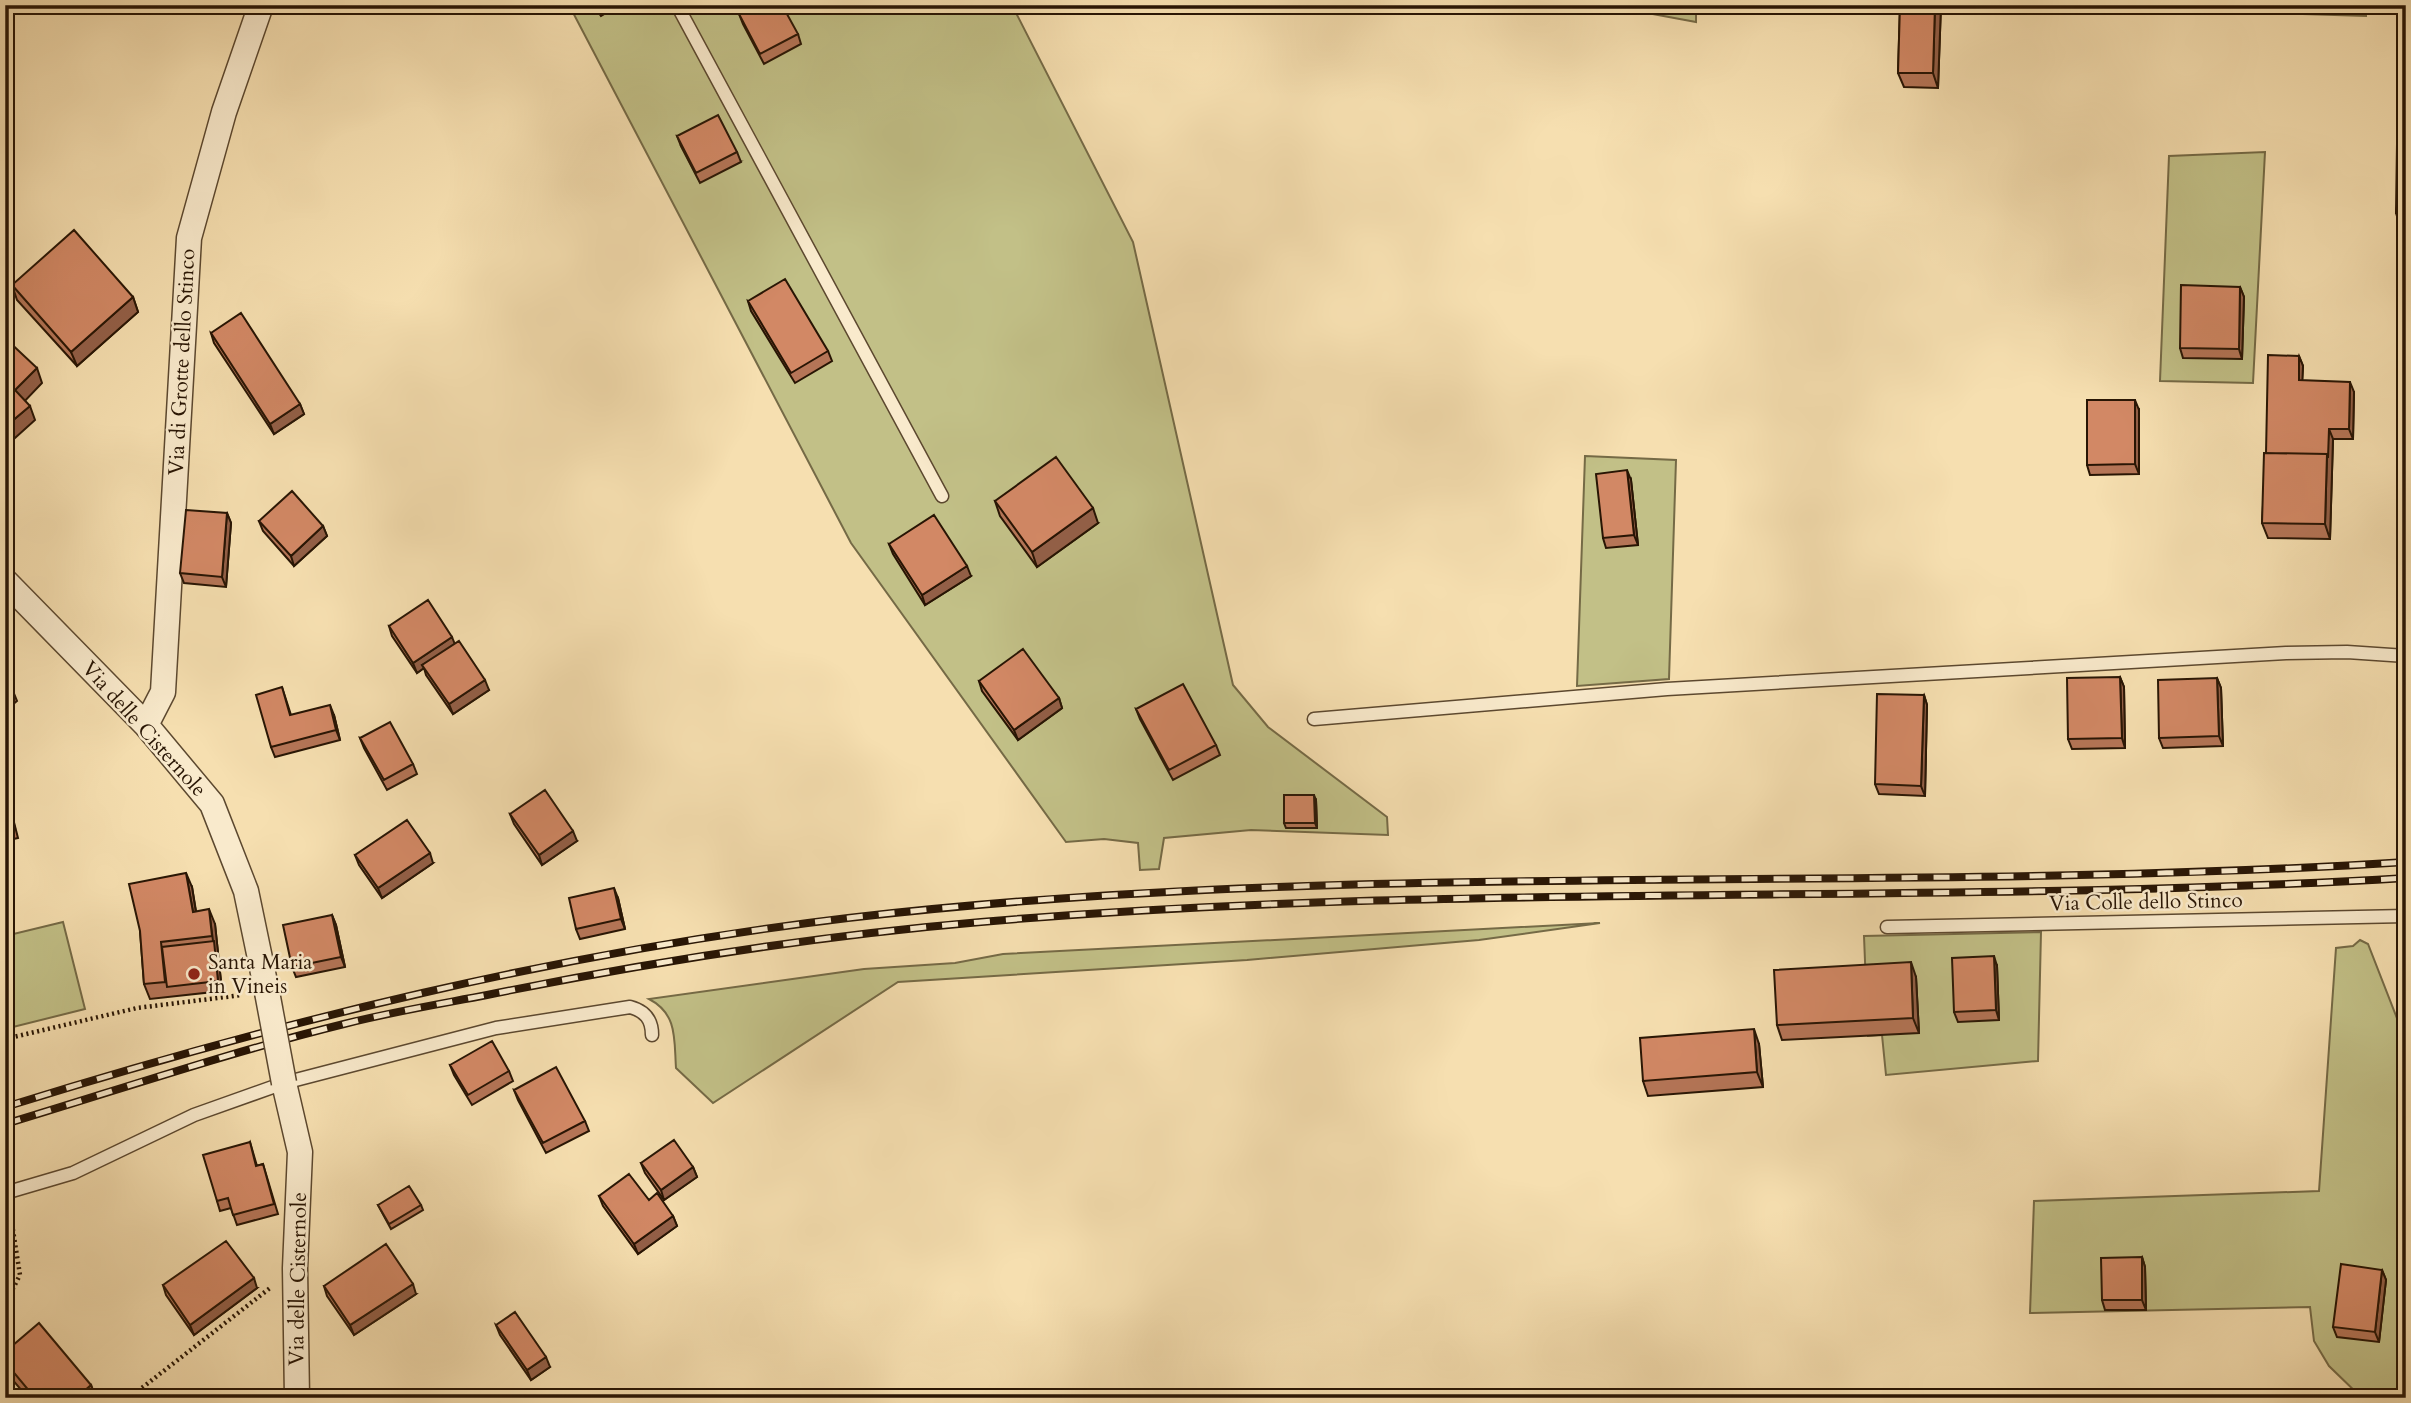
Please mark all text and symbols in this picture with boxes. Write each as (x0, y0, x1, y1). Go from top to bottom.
street label: Via di Grotte dello Stinco (162, 248, 202, 476)
street label: Via delle Cisternole (75, 655, 213, 803)
street label: Via Colle dello Stinco (2049, 886, 2243, 918)
place label: Santa Maria in Vineis (208, 948, 312, 1001)
marker: Santa Maria in Vineis (186, 966, 202, 982)
street label: Via delle Cisternole (282, 1192, 314, 1366)

